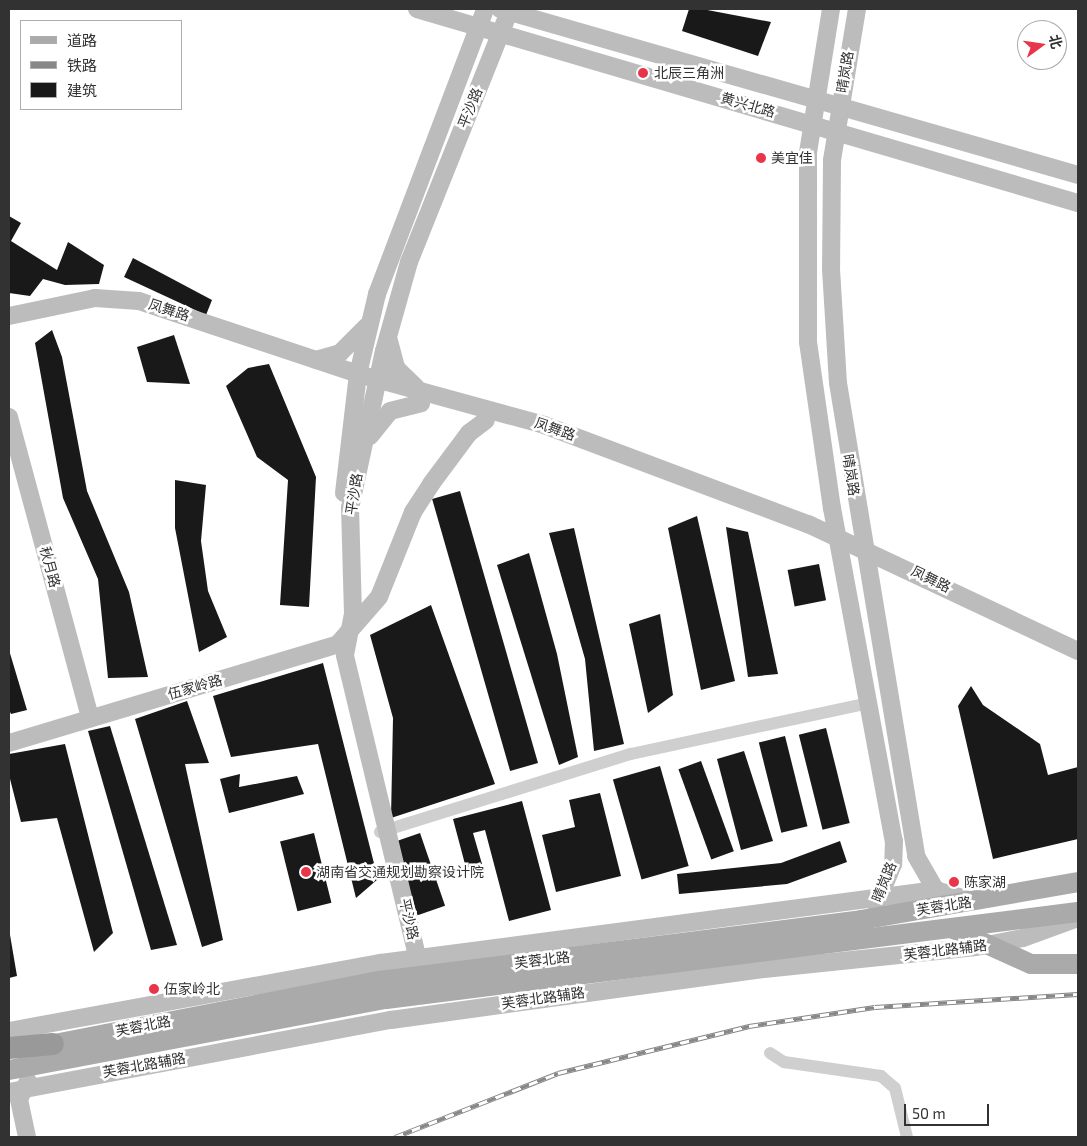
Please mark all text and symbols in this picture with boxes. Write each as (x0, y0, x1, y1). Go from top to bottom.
legend (20, 20, 182, 110)
north arrow (1017, 20, 1067, 70)
text: 道路 (67, 31, 97, 49)
text: 北 (1046, 33, 1066, 50)
street label: 晴岚路 (833, 50, 857, 94)
text: 铁路 (67, 56, 97, 74)
place label: 北辰三角洲 (654, 65, 724, 81)
marker: 北辰三角洲 (636, 66, 650, 80)
text: 建筑 (67, 81, 97, 99)
street label: 平沙路 (454, 85, 486, 131)
street label: 黄兴北路 (719, 89, 777, 121)
place label: 美宜佳 (771, 150, 813, 166)
marker: 美宜佳 (755, 152, 767, 164)
street label: 凤舞路 (146, 296, 192, 324)
street label: 凤舞路 (532, 414, 578, 444)
street label: 晴岚路 (839, 453, 863, 497)
street label: 平沙路 (342, 472, 366, 516)
street label: 秋月路 (36, 545, 64, 589)
street label: 凤舞路 (908, 562, 954, 596)
street label: 伍家岭路 (166, 671, 224, 703)
street label: 晴岚路 (868, 859, 900, 905)
place label: 湖南省交通规划勘察设计院 (316, 864, 484, 880)
marker: 湖南省交通规划勘察设计院 (300, 866, 312, 878)
place label: 陈家湖 (964, 874, 1006, 890)
marker: 陈家湖 (948, 876, 960, 888)
street label: 芙蓉北路 (915, 893, 973, 919)
street label: 平沙路 (396, 897, 422, 941)
street label: 芙蓉北路辅路 (902, 937, 988, 963)
street label: 芙蓉北路 (513, 948, 571, 972)
place label: 伍家岭北 (164, 981, 220, 997)
marker: 伍家岭北 (148, 983, 160, 995)
street label: 芙蓉北路辅路 (500, 984, 586, 1012)
street label: 芙蓉北路 (114, 1012, 172, 1040)
street label: 芙蓉北路辅路 (101, 1049, 187, 1081)
scale bar (907, 1094, 992, 1126)
text: 50 m (912, 1104, 946, 1122)

